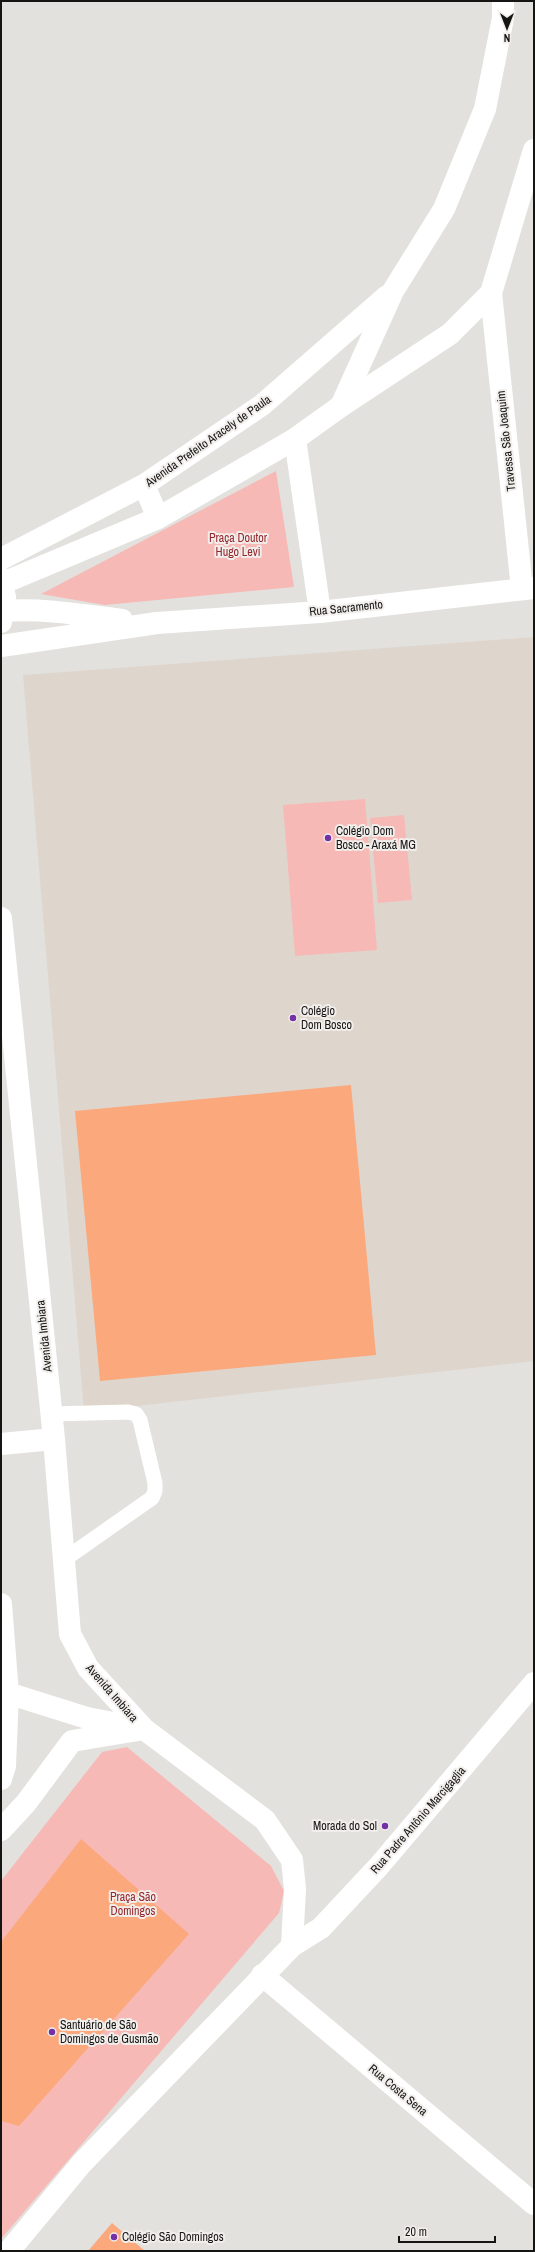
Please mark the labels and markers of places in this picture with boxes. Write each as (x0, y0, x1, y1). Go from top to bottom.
place label: Colégio Dom Bosco - Araxá MG (336, 823, 416, 853)
marker: Colégio Dom Bosco - Araxá MG (323, 833, 333, 843)
place label: Colégio Dom Bosco (301, 1003, 352, 1033)
marker: Colégio Dom Bosco (288, 1013, 298, 1023)
place label: Morada do Sol (313, 1818, 377, 1834)
marker: Morada do Sol (380, 1821, 390, 1831)
place label: Santuário de São Domingos de Gusmão (60, 2017, 158, 2047)
marker: Santuário de São Domingos de Gusmão (47, 2027, 57, 2037)
place label: Colégio São Domingos (122, 2229, 224, 2245)
marker: Colégio São Domingos (109, 2232, 119, 2242)

